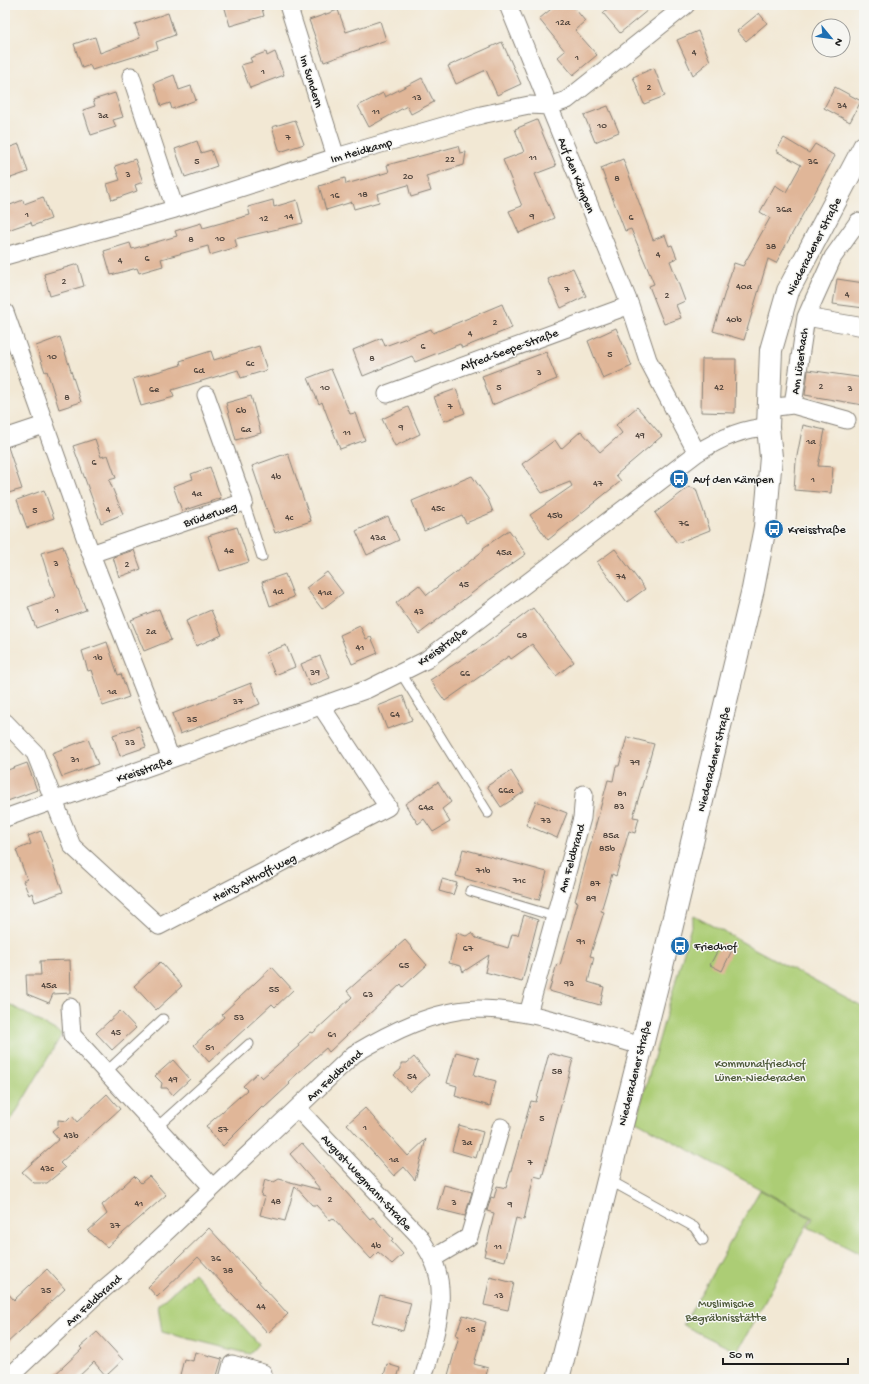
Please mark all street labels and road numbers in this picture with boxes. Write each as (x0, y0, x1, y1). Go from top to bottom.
street label: Im Sundern (295, 54, 325, 110)
street label: Im Heidkamp (329, 136, 394, 167)
street label: Auf den Kämpen (554, 136, 597, 216)
street label: Niederadener Straße (784, 195, 846, 298)
street label: Alfred-Seepe-Straße (459, 326, 561, 375)
street label: Am Lüserbach (789, 327, 813, 395)
street label: Brüderweg (181, 500, 239, 532)
street label: Kreisstraße (416, 625, 471, 670)
street label: Niederadener Straße (695, 705, 735, 813)
street label: Kreisstraße (115, 755, 175, 787)
street label: Am Feldbrand (556, 822, 590, 894)
street label: Heinz-Althoff-Weg (211, 852, 299, 906)
street label: Niederadener Straße (616, 1019, 656, 1127)
street label: Am Feldbrand (304, 1047, 367, 1105)
street label: August-Wegmann-Straße (317, 1132, 414, 1235)
street label: Am Feldbrand (63, 1272, 126, 1330)

